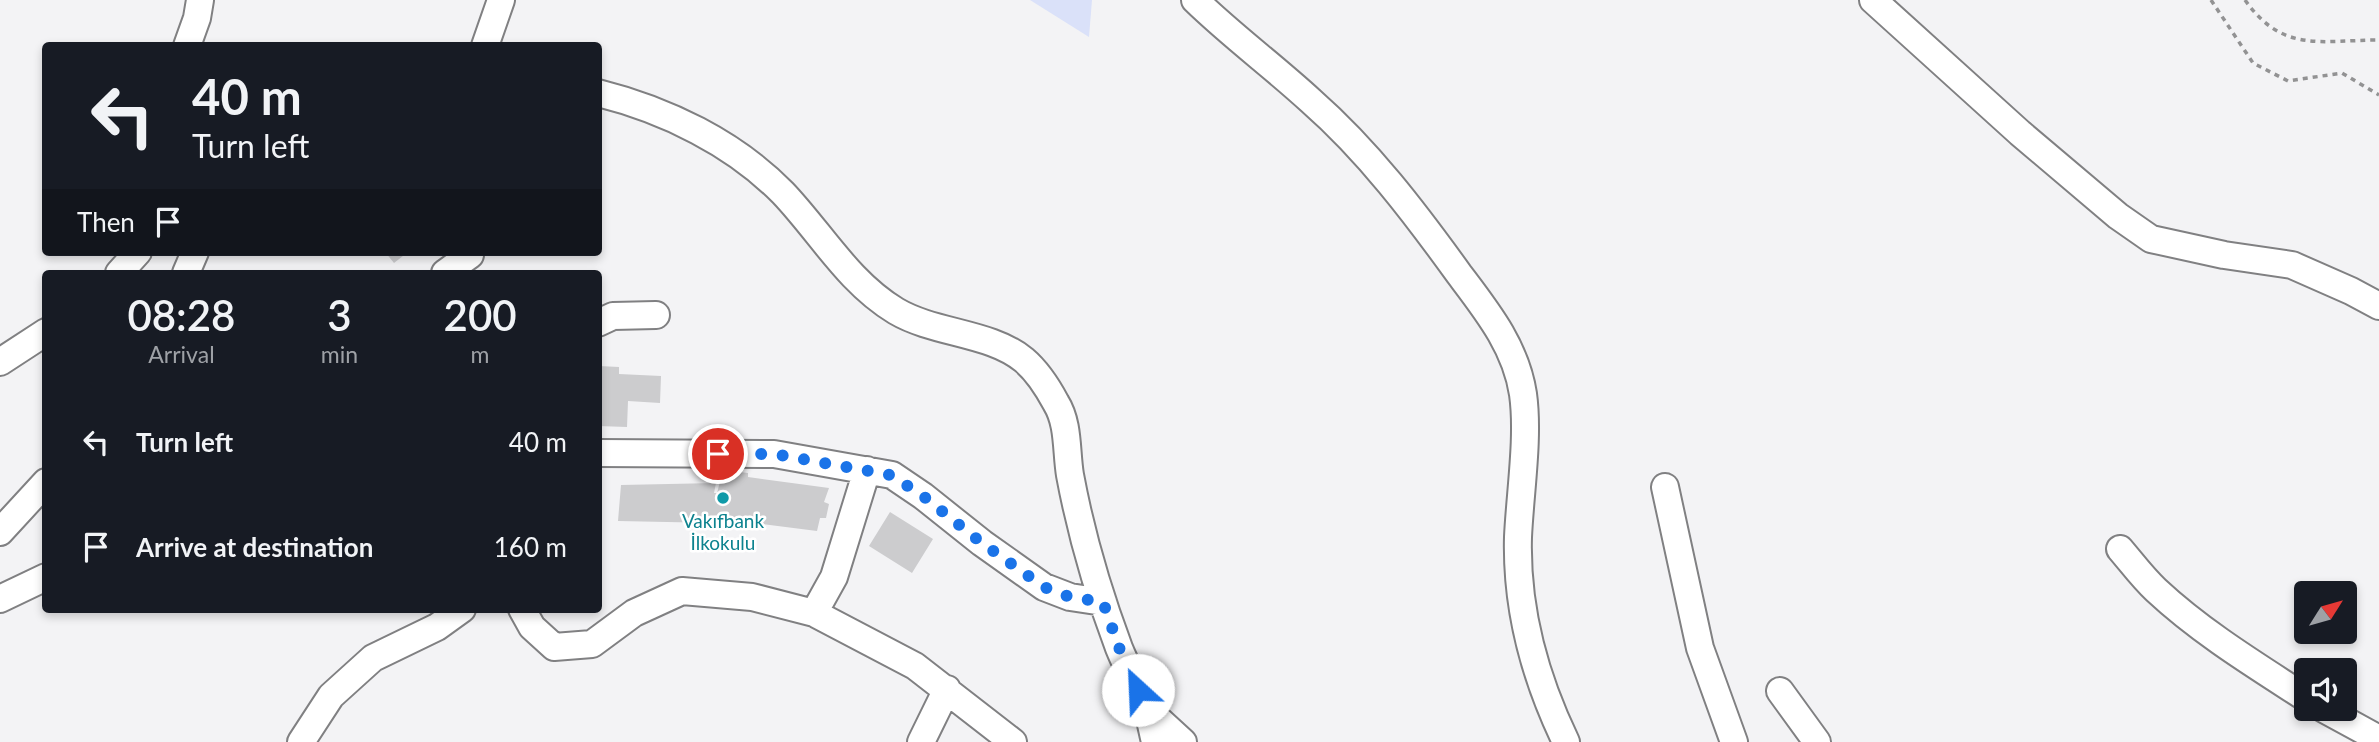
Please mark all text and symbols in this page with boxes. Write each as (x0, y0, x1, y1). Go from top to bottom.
text: 40 m (192, 67, 302, 125)
icon: left (77, 70, 168, 161)
text: Turn left (192, 126, 309, 165)
icon: arrive (149, 203, 187, 241)
text: Then (77, 206, 135, 238)
text: 08:28 (127, 290, 235, 340)
text: 3 (327, 290, 352, 340)
text: 200 (444, 290, 517, 340)
text: Arrival (148, 340, 215, 368)
text: min (321, 340, 358, 368)
text: m (471, 340, 490, 368)
icon: left (77, 423, 115, 461)
pin (688, 424, 748, 484)
text: Turn left (136, 426, 233, 458)
text: 40 m (509, 426, 567, 458)
icon: arrive (699, 435, 737, 473)
marker: Vakıfbank İlkokulu (715, 490, 731, 506)
place label: Vakıfbank İlkokulu (682, 509, 764, 554)
icon: arrive (77, 528, 115, 566)
text: Arrive at destination (136, 531, 373, 563)
text: 160 m (494, 531, 567, 563)
north arrow (2294, 581, 2357, 644)
map controls (2294, 581, 2357, 721)
position arrow (1101, 653, 1175, 727)
button: sound (2294, 658, 2357, 721)

